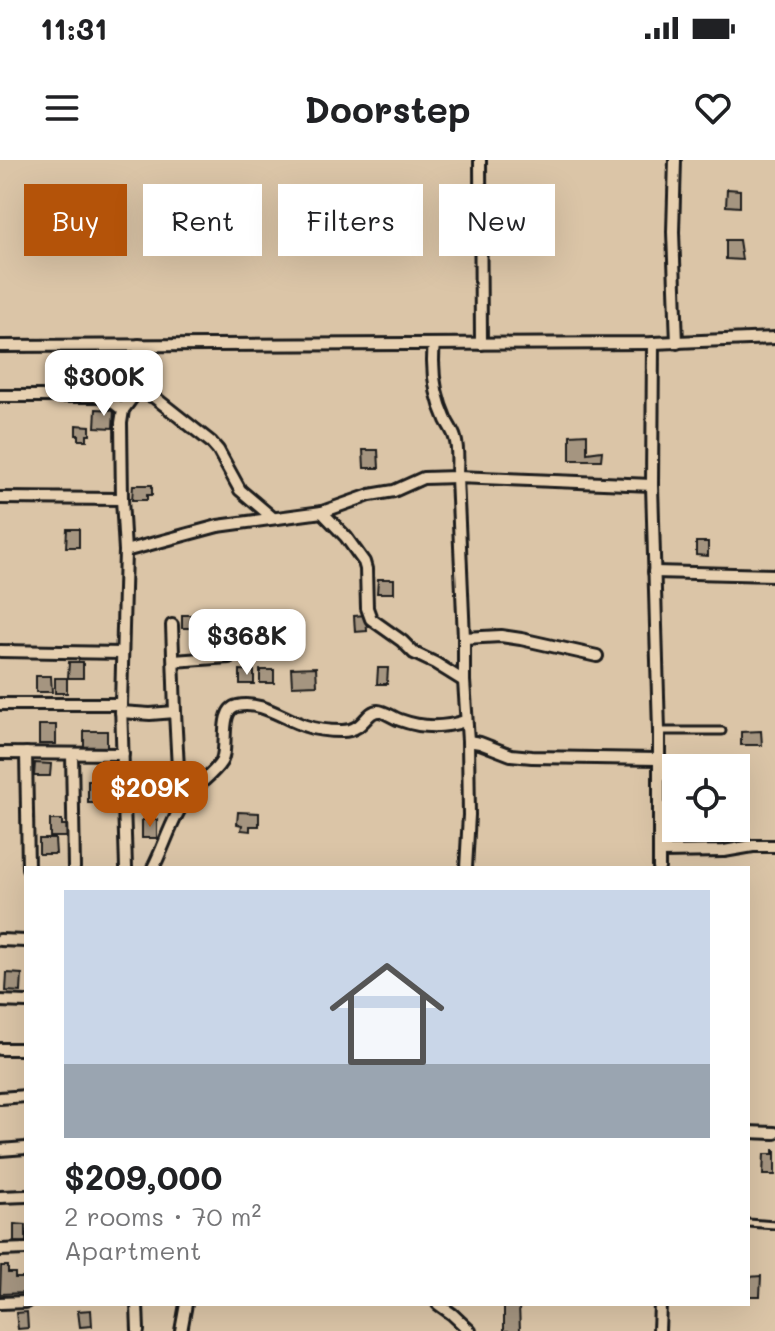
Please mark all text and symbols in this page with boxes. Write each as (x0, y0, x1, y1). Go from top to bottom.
text: 11:31 (40, 8, 107, 48)
text: Doorstep (304, 85, 471, 132)
icon: menu (40, 86, 84, 130)
icon: heart (691, 86, 735, 130)
chip: Buy (24, 184, 127, 256)
chip: Rent (143, 184, 262, 256)
chip: Filters (278, 184, 423, 256)
chip: New (439, 184, 555, 256)
pin: $300K (48, 350, 160, 418)
text: $300K (63, 359, 145, 393)
pin: $368K (191, 609, 303, 677)
text: $368K (207, 618, 287, 652)
map controls (662, 754, 750, 842)
button: locate (662, 754, 750, 842)
pin: $209K (94, 761, 206, 829)
text: $209K (110, 770, 190, 804)
icon: home (315, 942, 459, 1086)
text: $209,000 (64, 1154, 222, 1199)
text: 2 rooms · 70 m² (64, 1199, 261, 1233)
text: Apartment (64, 1233, 201, 1267)

